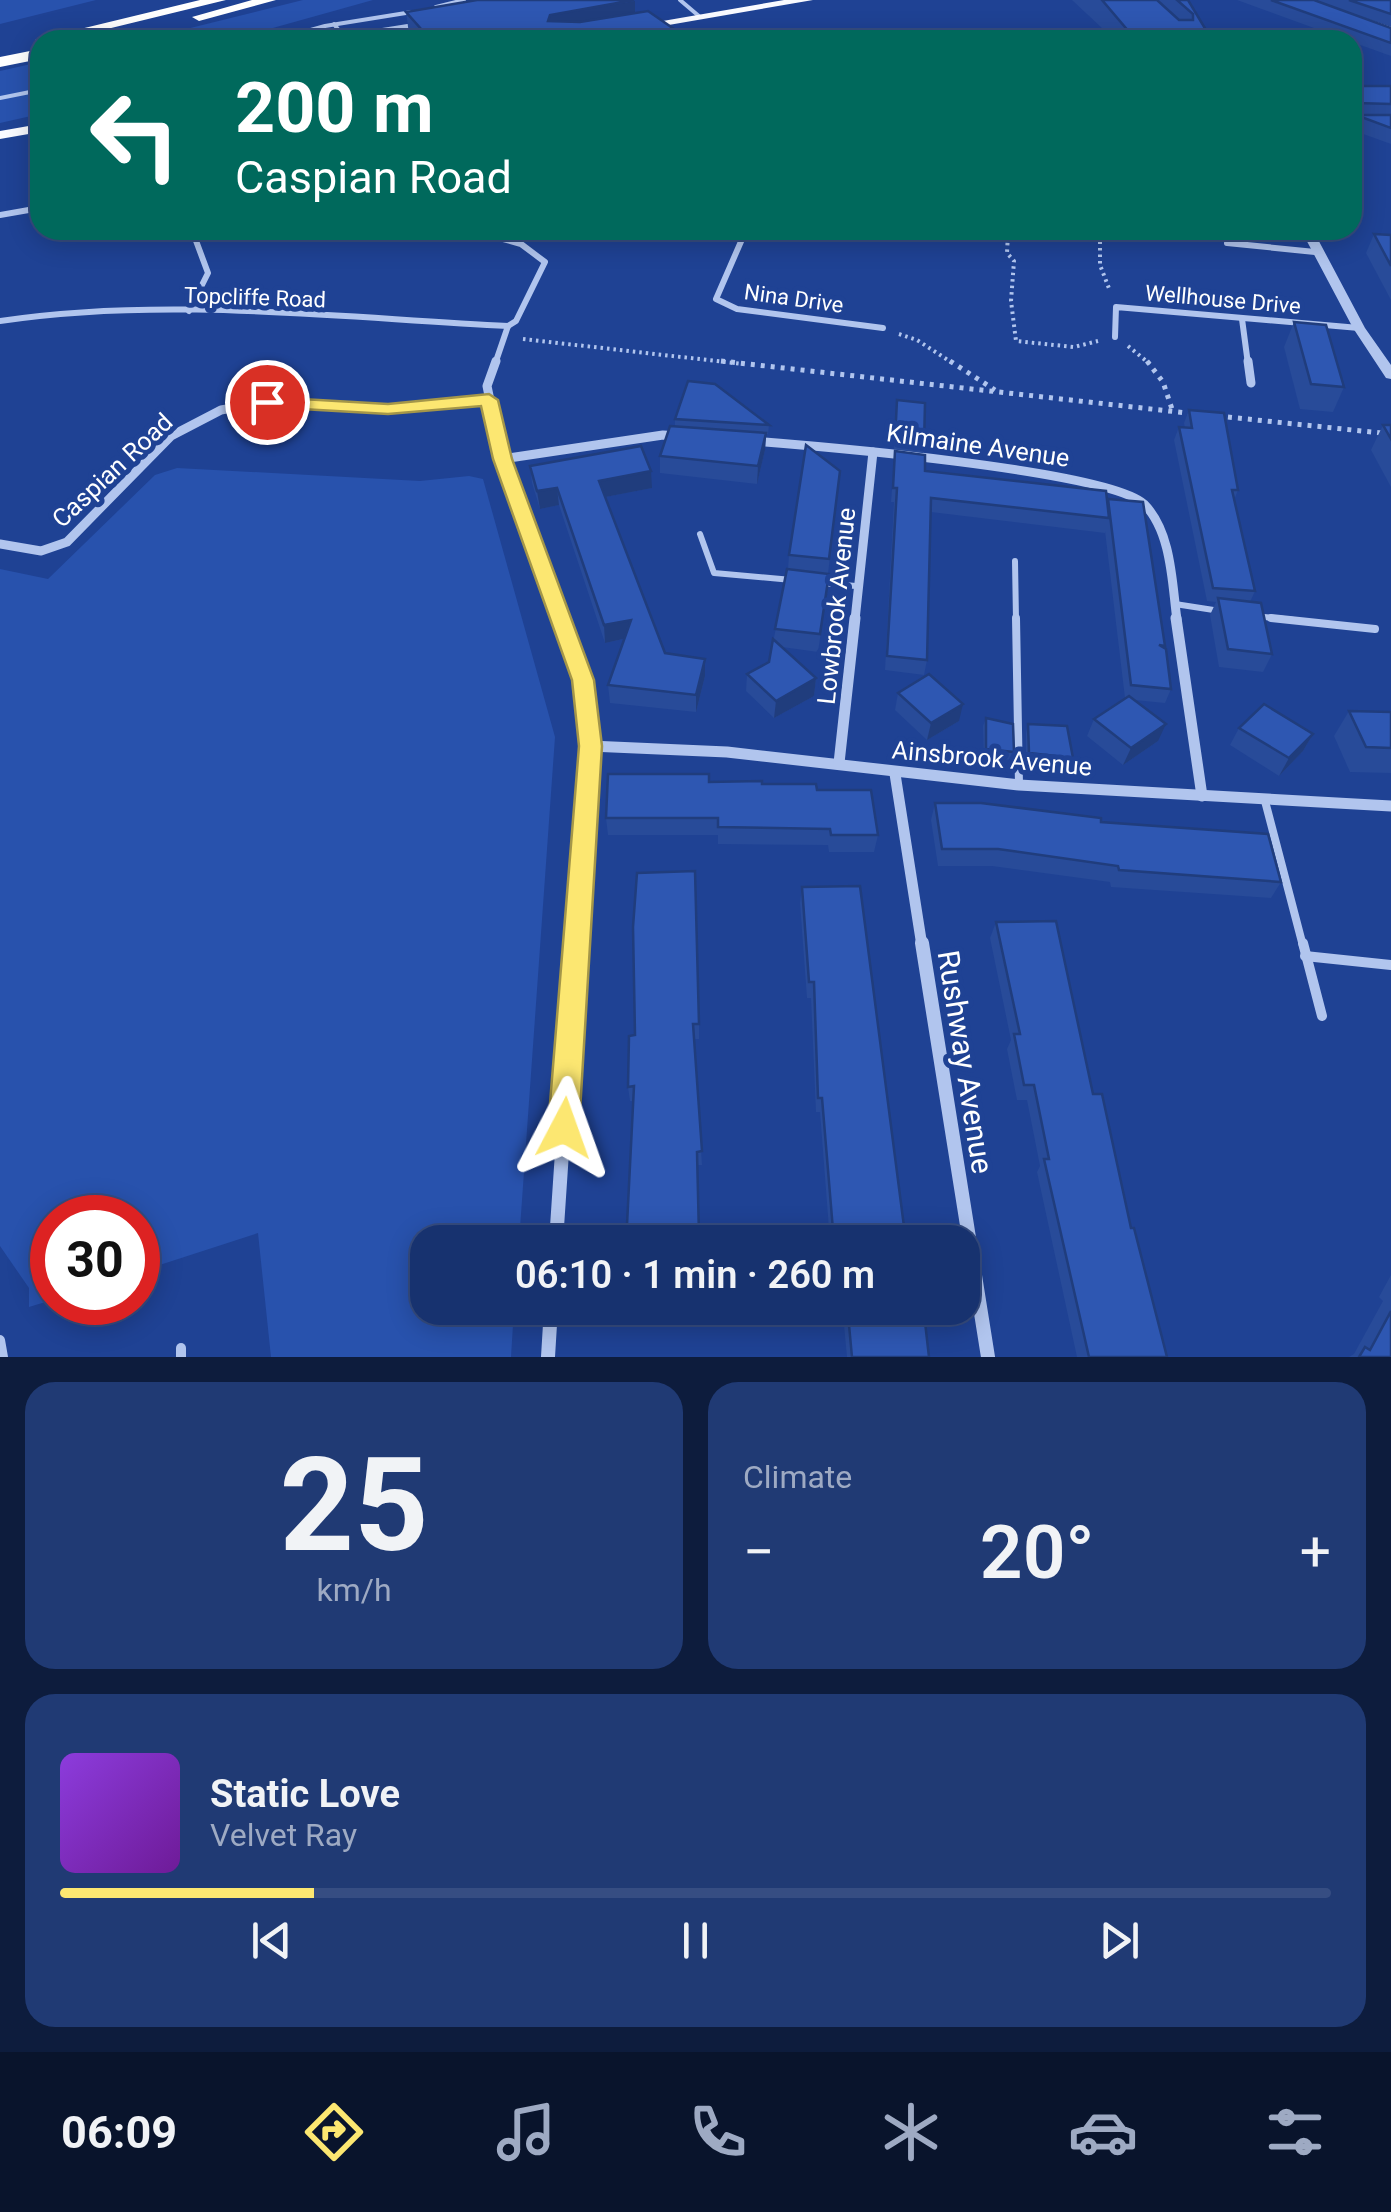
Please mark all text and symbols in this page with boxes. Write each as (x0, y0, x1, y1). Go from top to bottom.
text: 200 m (235, 67, 434, 149)
icon: left (70, 70, 200, 200)
text: Caspian Road (235, 151, 512, 204)
street label: Nina Drive (743, 279, 845, 318)
street label: Wellhouse Drive (1144, 280, 1302, 319)
street label: Topcliffe Road (184, 283, 326, 312)
pin (225, 360, 310, 445)
icon: arrive (240, 375, 295, 430)
street label: Caspian Road (46, 407, 178, 533)
street label: Kilmaine Avenue (885, 418, 1071, 473)
street label: Lowbrook Avenue (812, 506, 861, 706)
street label: Ainsbrook Avenue (891, 735, 1093, 782)
street label: Rushway Avenue (931, 948, 1000, 1176)
position arrow (512, 1076, 616, 1180)
speed limit sign: 30 (30, 1195, 160, 1325)
text: 06:10 · 1 min · 260 m (515, 1253, 875, 1297)
text: 25 (279, 1429, 429, 1582)
text: Climate (743, 1458, 852, 1496)
text: 20° (980, 1508, 1094, 1596)
text: − (743, 1520, 774, 1584)
text: + (1300, 1520, 1331, 1584)
text: km/h (316, 1571, 392, 1609)
text: Static Love (210, 1772, 400, 1816)
text: Velvet Ray (210, 1816, 357, 1854)
icon: previous (244, 1913, 299, 1968)
icon: pause (668, 1913, 723, 1968)
icon: next (1092, 1913, 1147, 1968)
icon: directions (299, 2097, 369, 2167)
icon: music (491, 2097, 561, 2167)
icon: phone (683, 2097, 753, 2167)
icon: climate (876, 2097, 946, 2167)
icon: car (1068, 2097, 1138, 2167)
icon: filters (1260, 2097, 1330, 2167)
text: 06:09 (61, 2106, 177, 2159)

